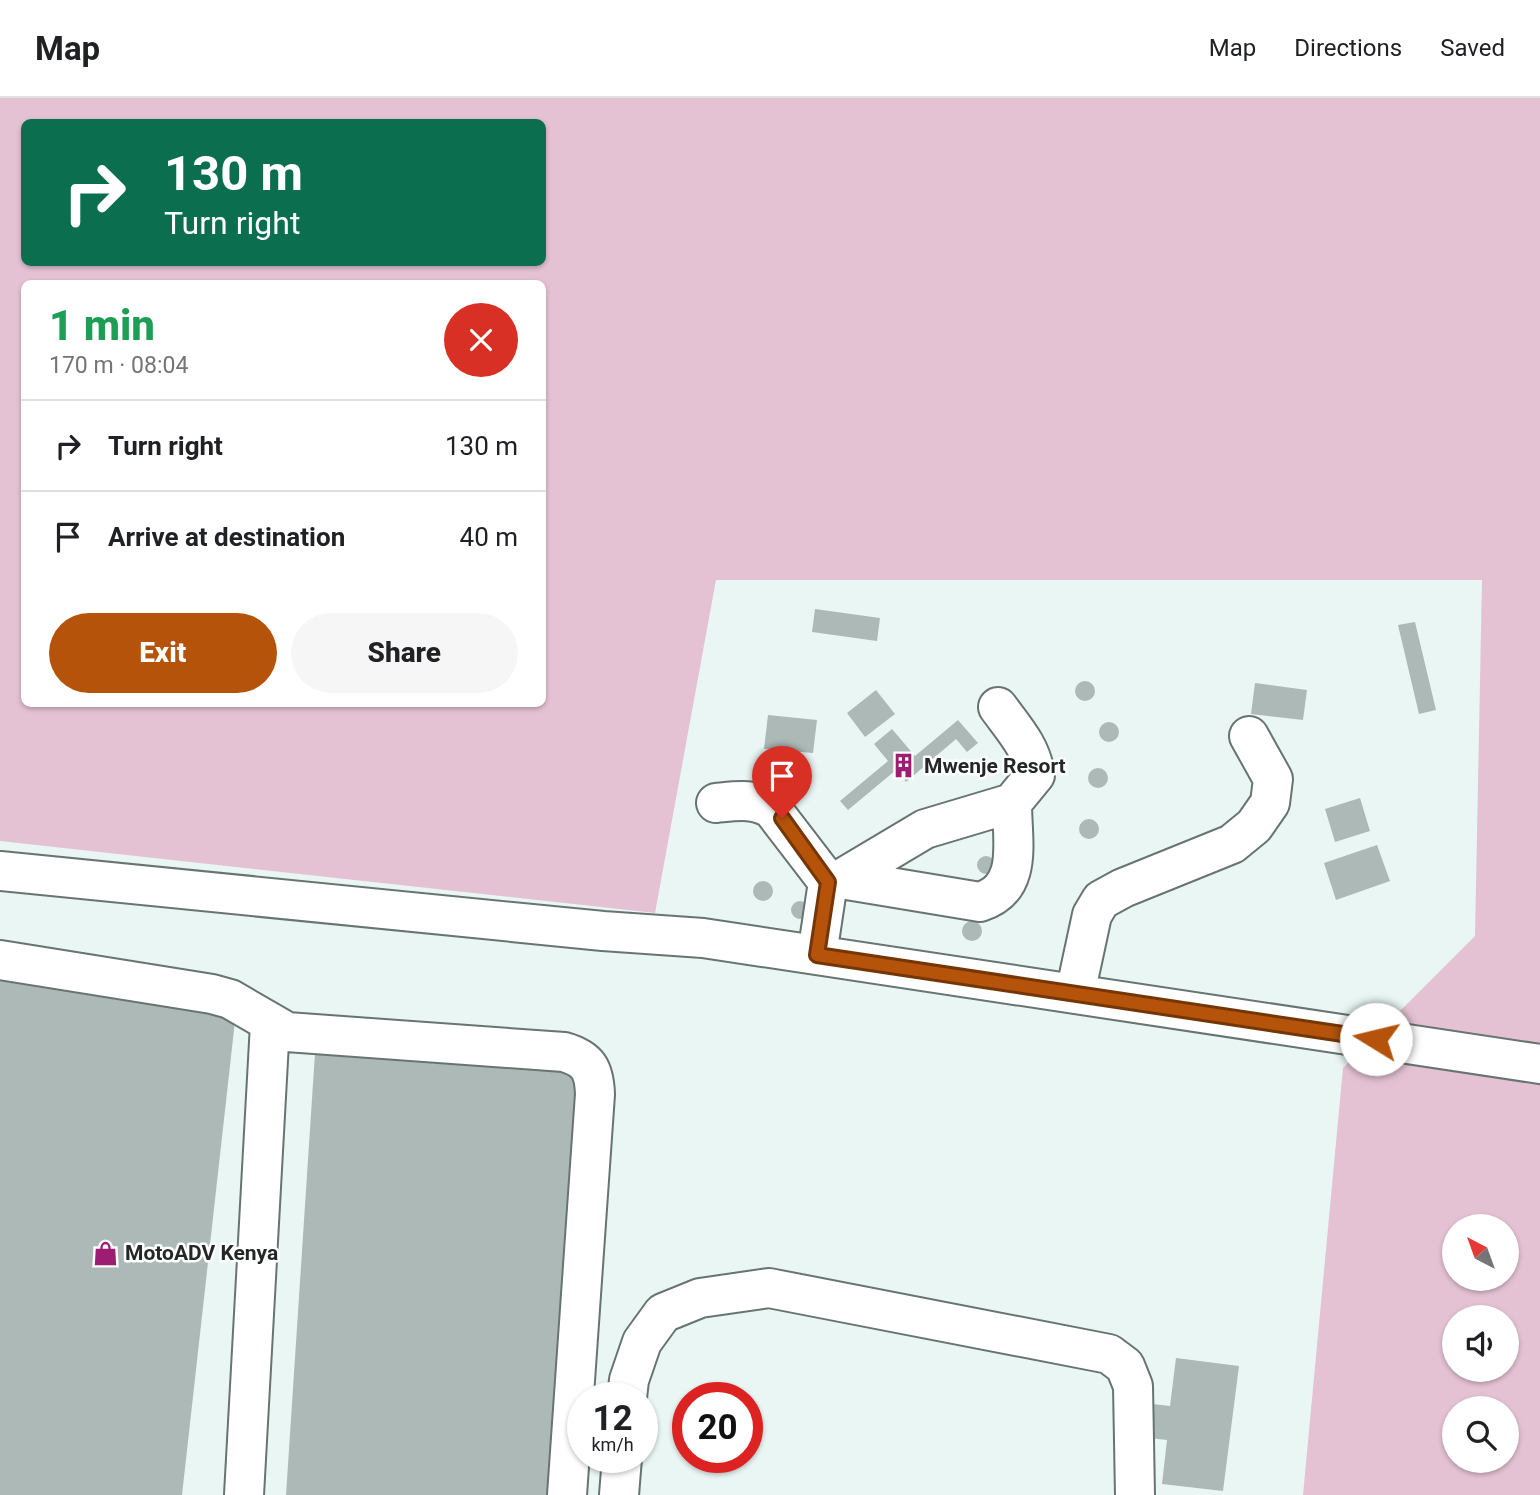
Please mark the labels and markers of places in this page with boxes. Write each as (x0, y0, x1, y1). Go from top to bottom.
pin (752, 746, 812, 818)
building icon: Mwenje Resort (890, 752, 918, 780)
place label: Mwenje Resort (924, 754, 1066, 778)
shop icon: MotoADV Kenya (91, 1239, 119, 1267)
place label: MotoADV Kenya (125, 1241, 278, 1265)

